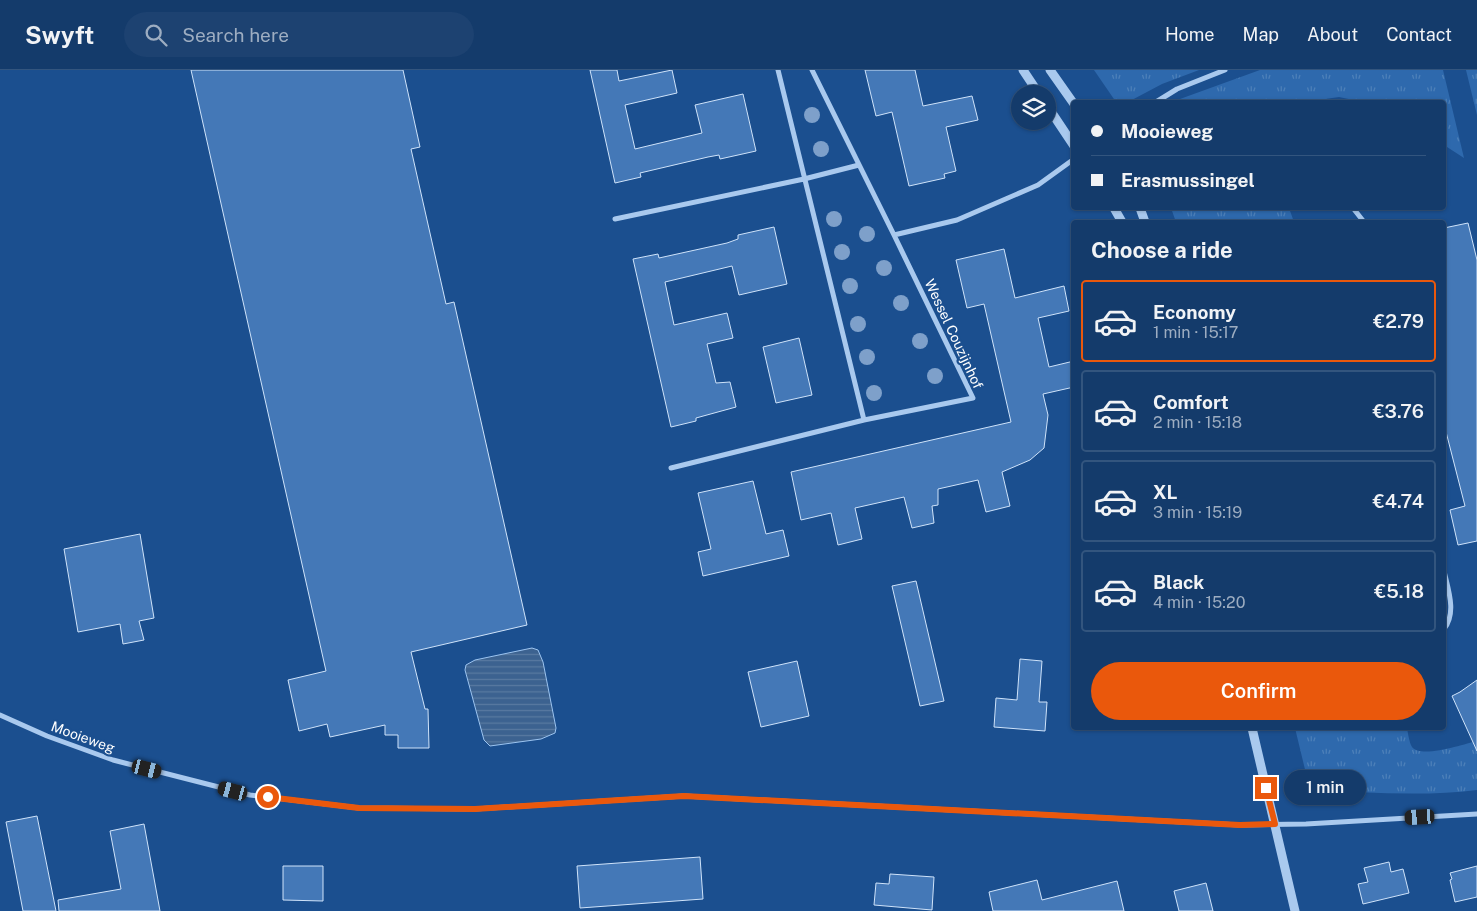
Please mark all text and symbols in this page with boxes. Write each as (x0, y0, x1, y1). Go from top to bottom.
search box (124, 12, 474, 57)
text: Swyft (25, 21, 94, 49)
icon: search (142, 21, 170, 49)
text: Search here (182, 24, 289, 46)
text: Home (1165, 24, 1215, 45)
text: Map (1243, 24, 1279, 45)
text: About (1307, 24, 1358, 45)
text: Contact (1386, 24, 1452, 45)
map controls (1011, 85, 1056, 130)
button: layers (1011, 85, 1056, 130)
text: Mooieweg (1121, 120, 1213, 142)
text: Erasmussingel (1121, 169, 1255, 191)
text: Choose a ride (1091, 237, 1233, 263)
street label: Wessel Couzijnhof (922, 277, 987, 392)
icon: car (1093, 299, 1138, 344)
text: Economy (1153, 301, 1236, 323)
text: €2.79 (1373, 310, 1424, 332)
text: 1 min · 15:17 (1153, 323, 1238, 342)
icon: car (1093, 389, 1138, 434)
text: Comfort (1153, 391, 1229, 413)
text: €3.76 (1373, 400, 1424, 422)
text: 2 min · 15:18 (1153, 413, 1242, 432)
icon: car (1093, 479, 1138, 524)
text: XL (1153, 481, 1178, 503)
text: €4.74 (1373, 490, 1424, 512)
text: 3 min · 15:19 (1153, 503, 1242, 522)
icon: car (1093, 569, 1138, 614)
text: Black (1153, 571, 1204, 593)
text: €5.18 (1374, 580, 1424, 602)
text: 4 min · 15:20 (1153, 593, 1245, 612)
button: Confirm (1091, 662, 1426, 720)
street label: Mooieweg (49, 718, 117, 756)
car (130, 758, 163, 780)
callout: 1 min (1284, 770, 1366, 806)
route end (1255, 777, 1277, 799)
text: 1 min (1306, 778, 1344, 797)
car (216, 780, 249, 802)
route start (257, 786, 279, 808)
car (1404, 809, 1435, 825)

